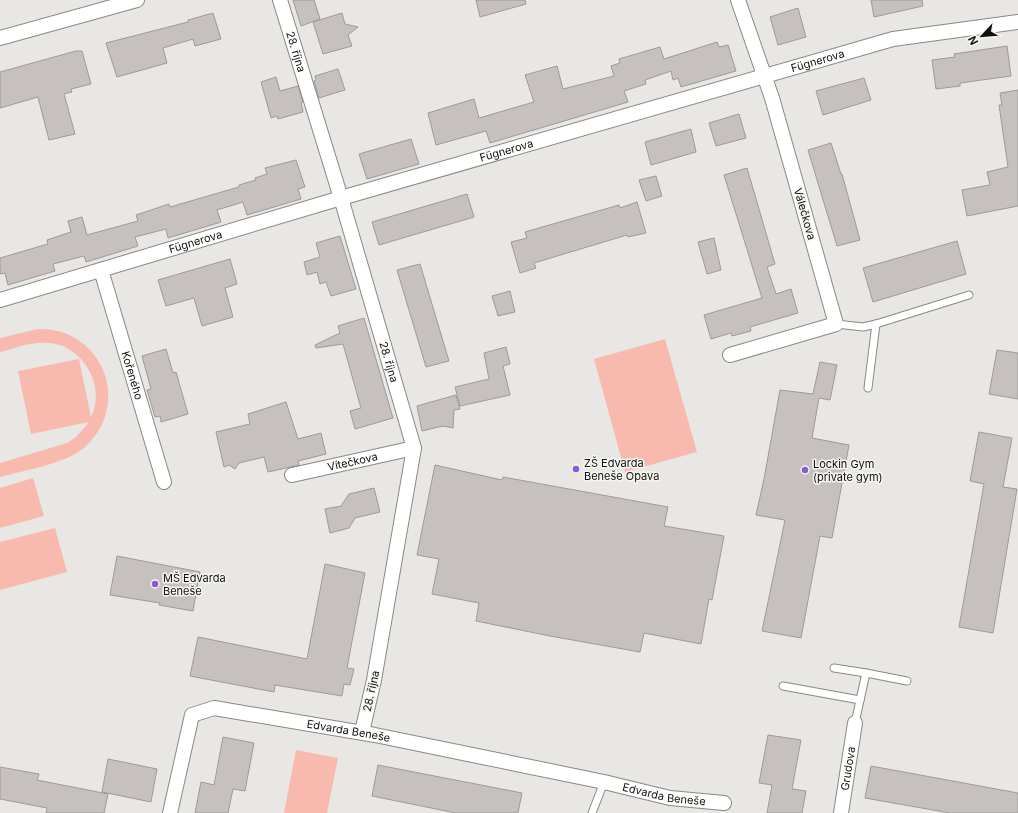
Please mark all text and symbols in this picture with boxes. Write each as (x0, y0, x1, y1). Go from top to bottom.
north arrow (962, 16, 1002, 56)
street label: 28. října (283, 30, 309, 74)
text: N (965, 34, 981, 47)
street label: Fügnerova (789, 46, 846, 75)
street label: Fügnerova (478, 136, 535, 165)
street label: Válečkova (791, 187, 819, 241)
street label: Fügnerova (167, 227, 224, 256)
street label: 28. října (376, 340, 401, 384)
street label: Kořeného (119, 349, 146, 402)
street label: Vítečkova (326, 449, 379, 474)
place label: ZŠ Edvarda Beneše Opava (584, 456, 659, 483)
place label: Lockin Gym (private gym) (813, 457, 883, 484)
marker: ZŠ Edvarda Beneše Opava (571, 464, 581, 474)
marker: Lockin Gym (private gym) (800, 465, 810, 475)
place label: MŠ Edvarda Beneše (163, 571, 226, 598)
marker: MŠ Edvarda Beneše (150, 579, 160, 589)
street label: 28. října (360, 669, 382, 713)
street label: Edvarda Beneše (306, 717, 392, 745)
street label: Grudova (838, 746, 858, 792)
street label: Edvarda Beneše (621, 780, 706, 808)

